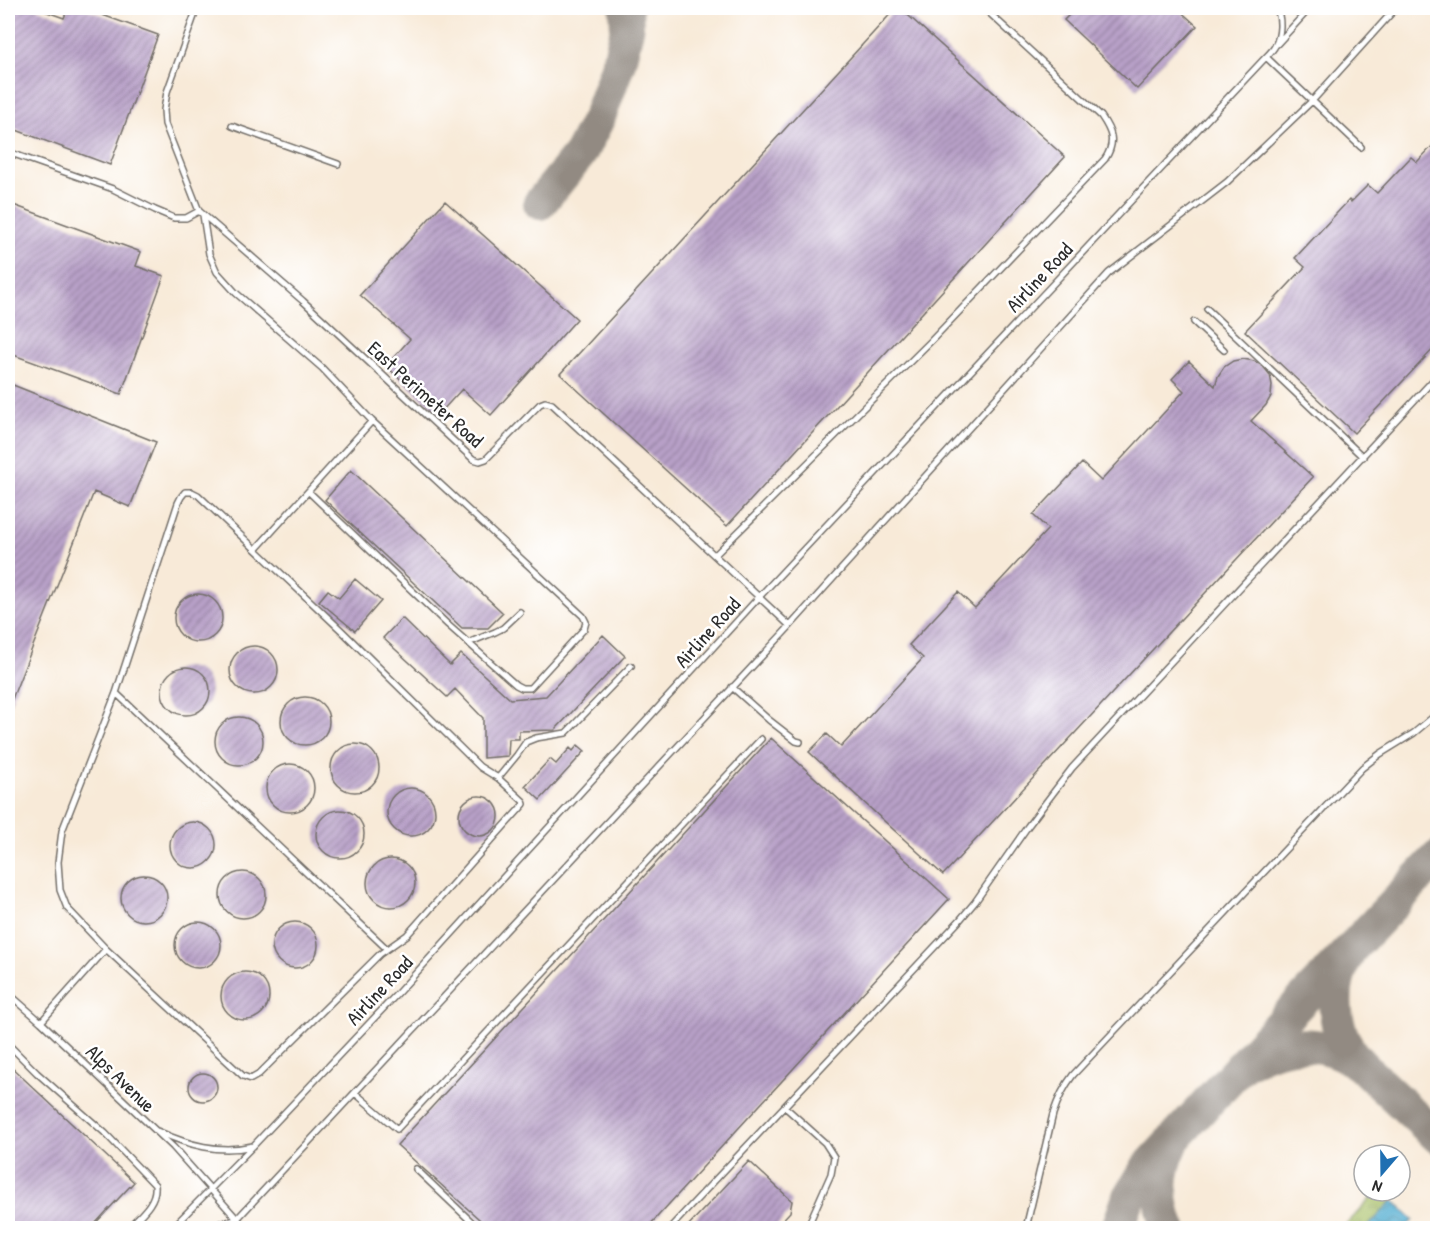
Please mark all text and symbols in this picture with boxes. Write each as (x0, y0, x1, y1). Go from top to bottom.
street label: Airline Road (1000, 236, 1078, 318)
street label: East Perimeter Road (362, 335, 490, 453)
street label: Airline Road (668, 591, 746, 673)
street label: Airline Road (340, 949, 418, 1031)
street label: Alps Avenue (80, 1038, 162, 1118)
north arrow (1352, 1143, 1412, 1203)
text: N (1369, 1175, 1385, 1199)

